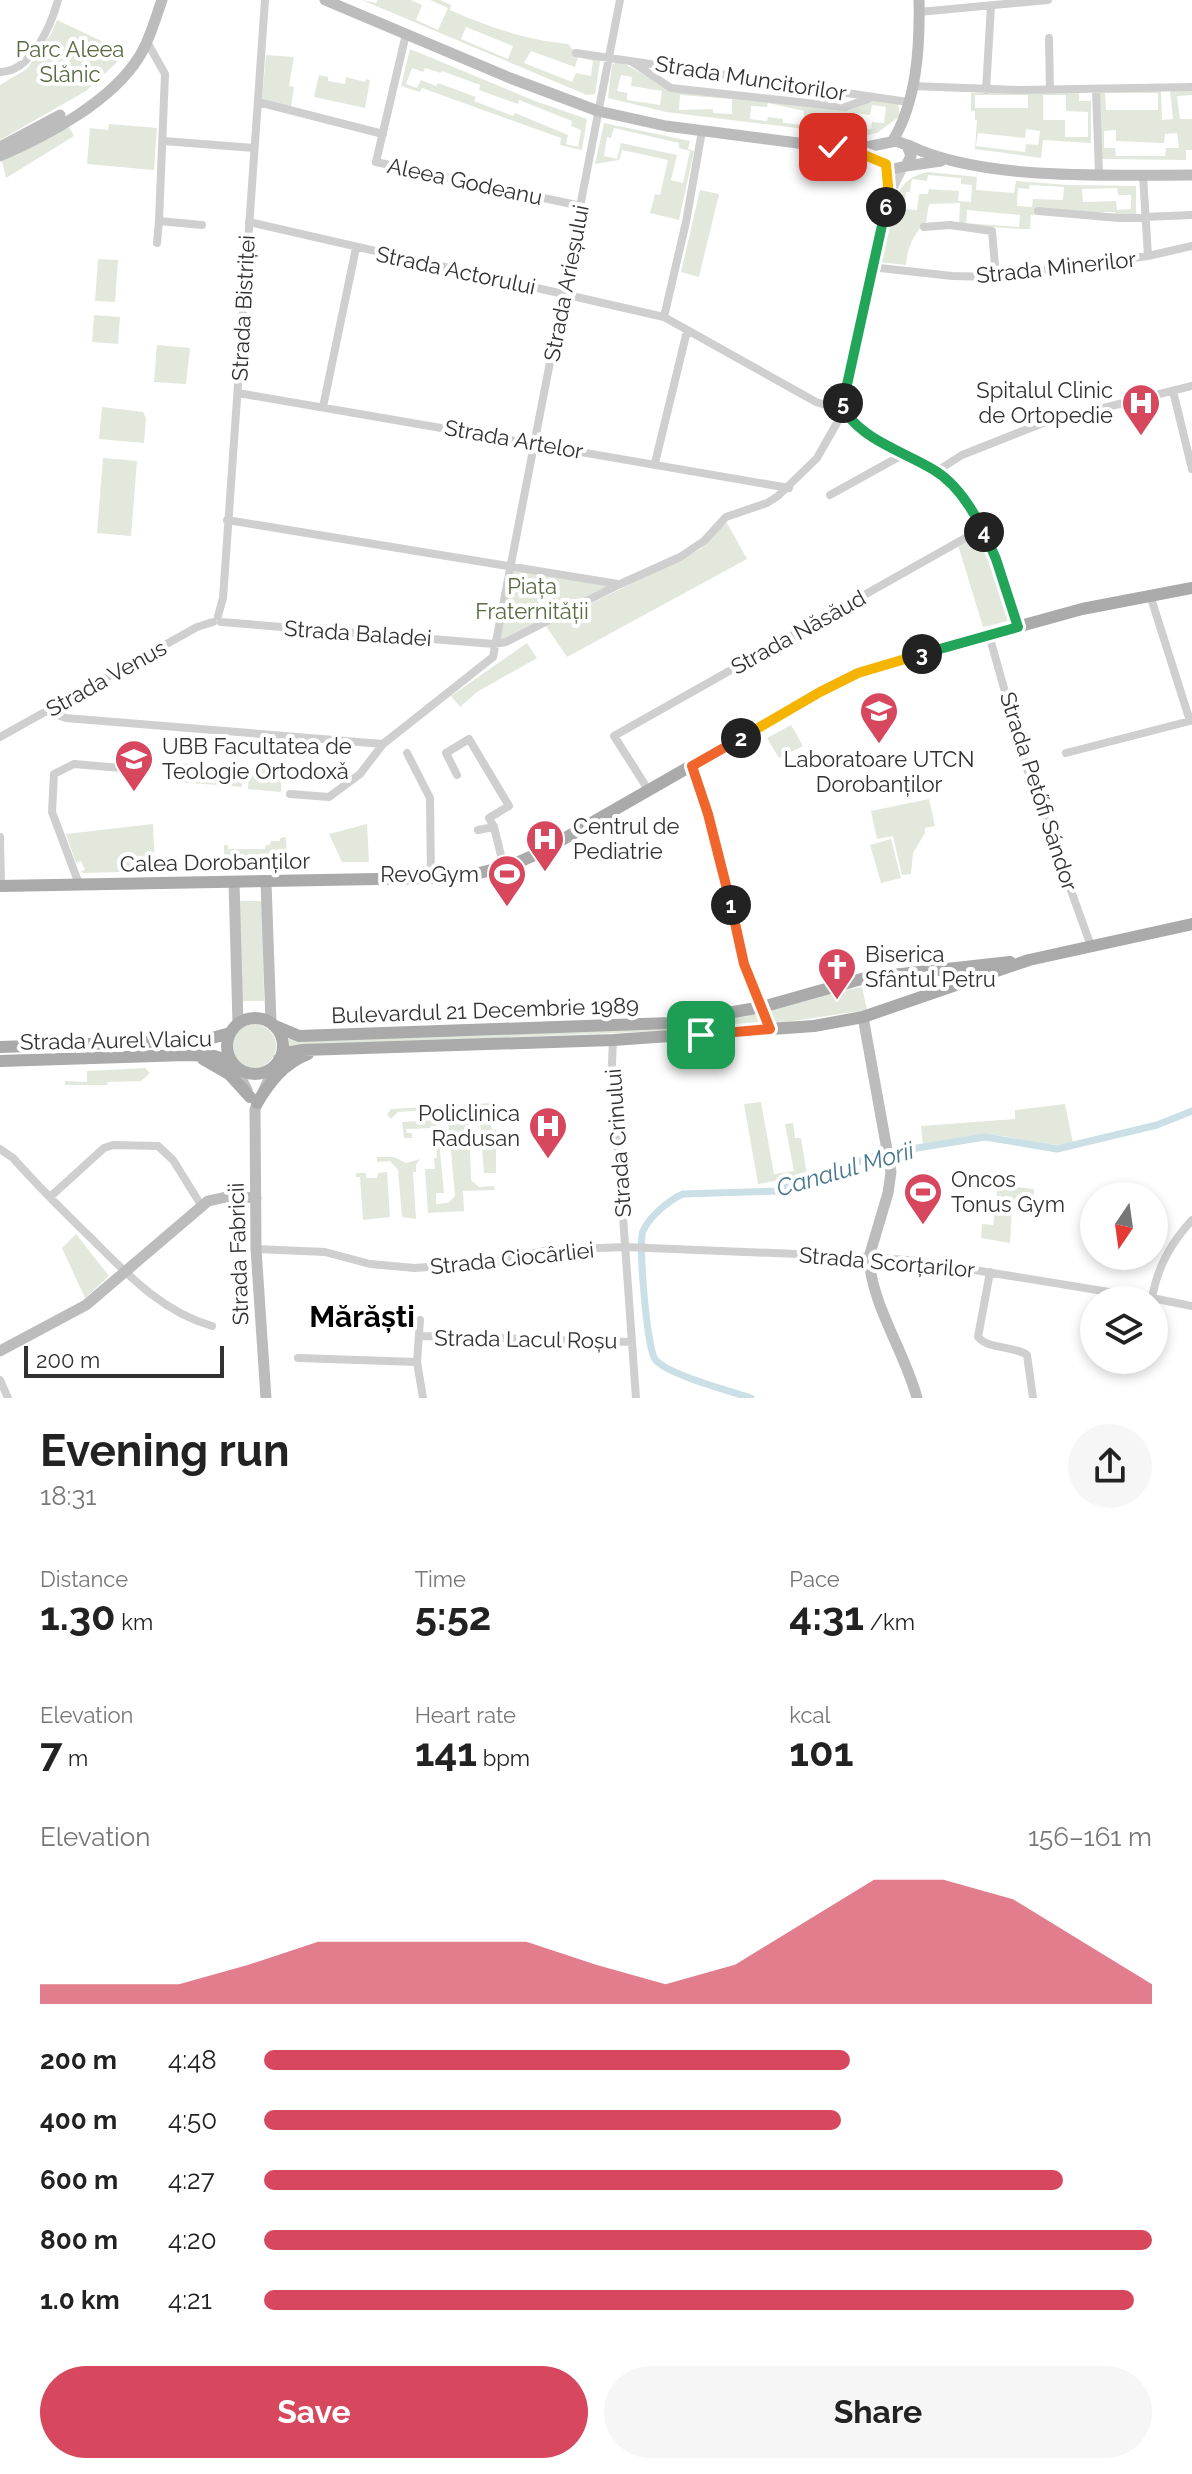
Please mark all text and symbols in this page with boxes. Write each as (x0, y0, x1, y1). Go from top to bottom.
park label: Parc Aleea Slănic (16, 36, 124, 87)
street label: Strada Muncitorilor (654, 50, 849, 106)
pin (799, 113, 867, 181)
icon: check (811, 125, 855, 169)
street label: Aleea Godeanu (385, 152, 545, 210)
pin: 6 (866, 187, 906, 227)
text: 6 (879, 194, 893, 220)
street label: Strada Arieșului (538, 203, 594, 363)
street label: Strada Bistriței (226, 234, 260, 382)
street label: Strada Actorului (374, 240, 538, 300)
street label: Strada Minerilor (975, 246, 1138, 288)
place label: Spitalul Clinic de Ortopedie (976, 377, 1113, 428)
hospital icon: Spitalul Clinic de Ortopedie (1120, 382, 1162, 437)
pin: 5 (823, 383, 863, 423)
text: 5 (837, 390, 849, 416)
street label: Strada Artelor (443, 414, 586, 464)
pin: 4 (964, 512, 1004, 552)
text: 4 (978, 519, 990, 545)
park label: Piața Fraternității (475, 573, 589, 624)
street label: Strada Năsăud (726, 584, 870, 680)
street label: Strada Baladei (284, 615, 432, 651)
street label: Strada Venus (41, 634, 171, 722)
pin: 3 (902, 634, 942, 674)
text: 3 (916, 641, 928, 667)
street label: Strada Petőfi Sándor (995, 688, 1083, 894)
school or university icon: Laboratoare UTCN Dorobanților (858, 690, 900, 745)
pin: 2 (721, 718, 761, 758)
text: 2 (735, 725, 747, 751)
place label: UBB Facultatea de Teologie Ortodoxă (162, 733, 352, 784)
school or university icon: UBB Facultatea de Teologie Ortodoxă (113, 738, 155, 793)
place label: Laboratoare UTCN Dorobanților (784, 746, 974, 797)
place label: Centrul de Pediatrie (573, 813, 679, 864)
hospital icon: Centrul de Pediatrie (524, 818, 566, 873)
street label: Calea Dorobanților (120, 847, 311, 877)
sports icon: RevoGym (486, 853, 528, 908)
place label: RevoGym (380, 861, 479, 887)
pin: 1 (711, 885, 751, 925)
text: 1 (726, 892, 736, 918)
place label: Biserica Sfântul Petru (865, 941, 996, 992)
church icon: Biserica Sfântul Petru (816, 946, 858, 1001)
street label: Bulevardul 21 Decembrie 1989 (331, 992, 639, 1028)
pin (667, 1001, 735, 1069)
icon: arrive (679, 1013, 723, 1057)
street label: Strada Aurel Vlaicu (20, 1025, 212, 1055)
street label: Strada Crinului (600, 1068, 636, 1218)
place label: Policlinica Radusan (418, 1100, 520, 1151)
hospital icon: Policlinica Radusan (527, 1105, 569, 1160)
water label: Canalul Morii (773, 1135, 918, 1202)
place label: Oncos Tonus Gym (951, 1166, 1065, 1217)
sports icon: Oncos Tonus Gym (902, 1171, 944, 1226)
street label: Strada Fabricii (223, 1182, 253, 1326)
north arrow (1080, 1182, 1168, 1270)
map controls (1080, 1182, 1168, 1374)
street label: Strada Ciocârliei (429, 1236, 595, 1280)
street label: Strada Scorțarilor (798, 1241, 976, 1283)
button: layers (1080, 1286, 1168, 1374)
district label: Mărăști (309, 1299, 415, 1334)
street label: Strada Lacul Roșu (434, 1324, 618, 1354)
scale bar (24, 1342, 224, 1378)
text: 200 m (36, 1347, 100, 1373)
button: share (1068, 1424, 1152, 1508)
text: Evening run (40, 1425, 289, 1476)
text: 18:31 (40, 1481, 96, 1511)
text: Distance (40, 1566, 128, 1592)
text: Time (415, 1566, 466, 1592)
text: Pace (789, 1566, 840, 1592)
text: 1.30 (40, 1592, 116, 1639)
text: 5:52 (415, 1592, 491, 1639)
text: 4:31 (789, 1592, 864, 1639)
text: km (116, 1609, 153, 1635)
text: /km (864, 1609, 915, 1635)
text: Elevation (40, 1702, 133, 1728)
text: Heart rate (415, 1702, 516, 1728)
text: kcal (789, 1702, 830, 1728)
text: 7 (40, 1728, 62, 1775)
text: 141 (415, 1728, 477, 1775)
text: 101 (789, 1728, 853, 1775)
text: m (62, 1745, 88, 1771)
text: bpm (477, 1745, 530, 1771)
text: Elevation (40, 1822, 150, 1852)
text: 156–161 m (1028, 1822, 1152, 1852)
text: 200 m (40, 2045, 117, 2075)
text: 4:48 (168, 2045, 217, 2075)
text: 400 m (40, 2105, 117, 2135)
text: 4:50 (168, 2105, 217, 2135)
text: 600 m (40, 2165, 118, 2195)
text: 4:27 (168, 2165, 215, 2195)
text: 800 m (40, 2225, 118, 2255)
text: 4:20 (168, 2225, 217, 2255)
text: 1.0 km (40, 2285, 120, 2315)
text: 4:21 (168, 2285, 212, 2315)
button: Save (40, 2366, 588, 2458)
button: Share (604, 2366, 1152, 2458)

